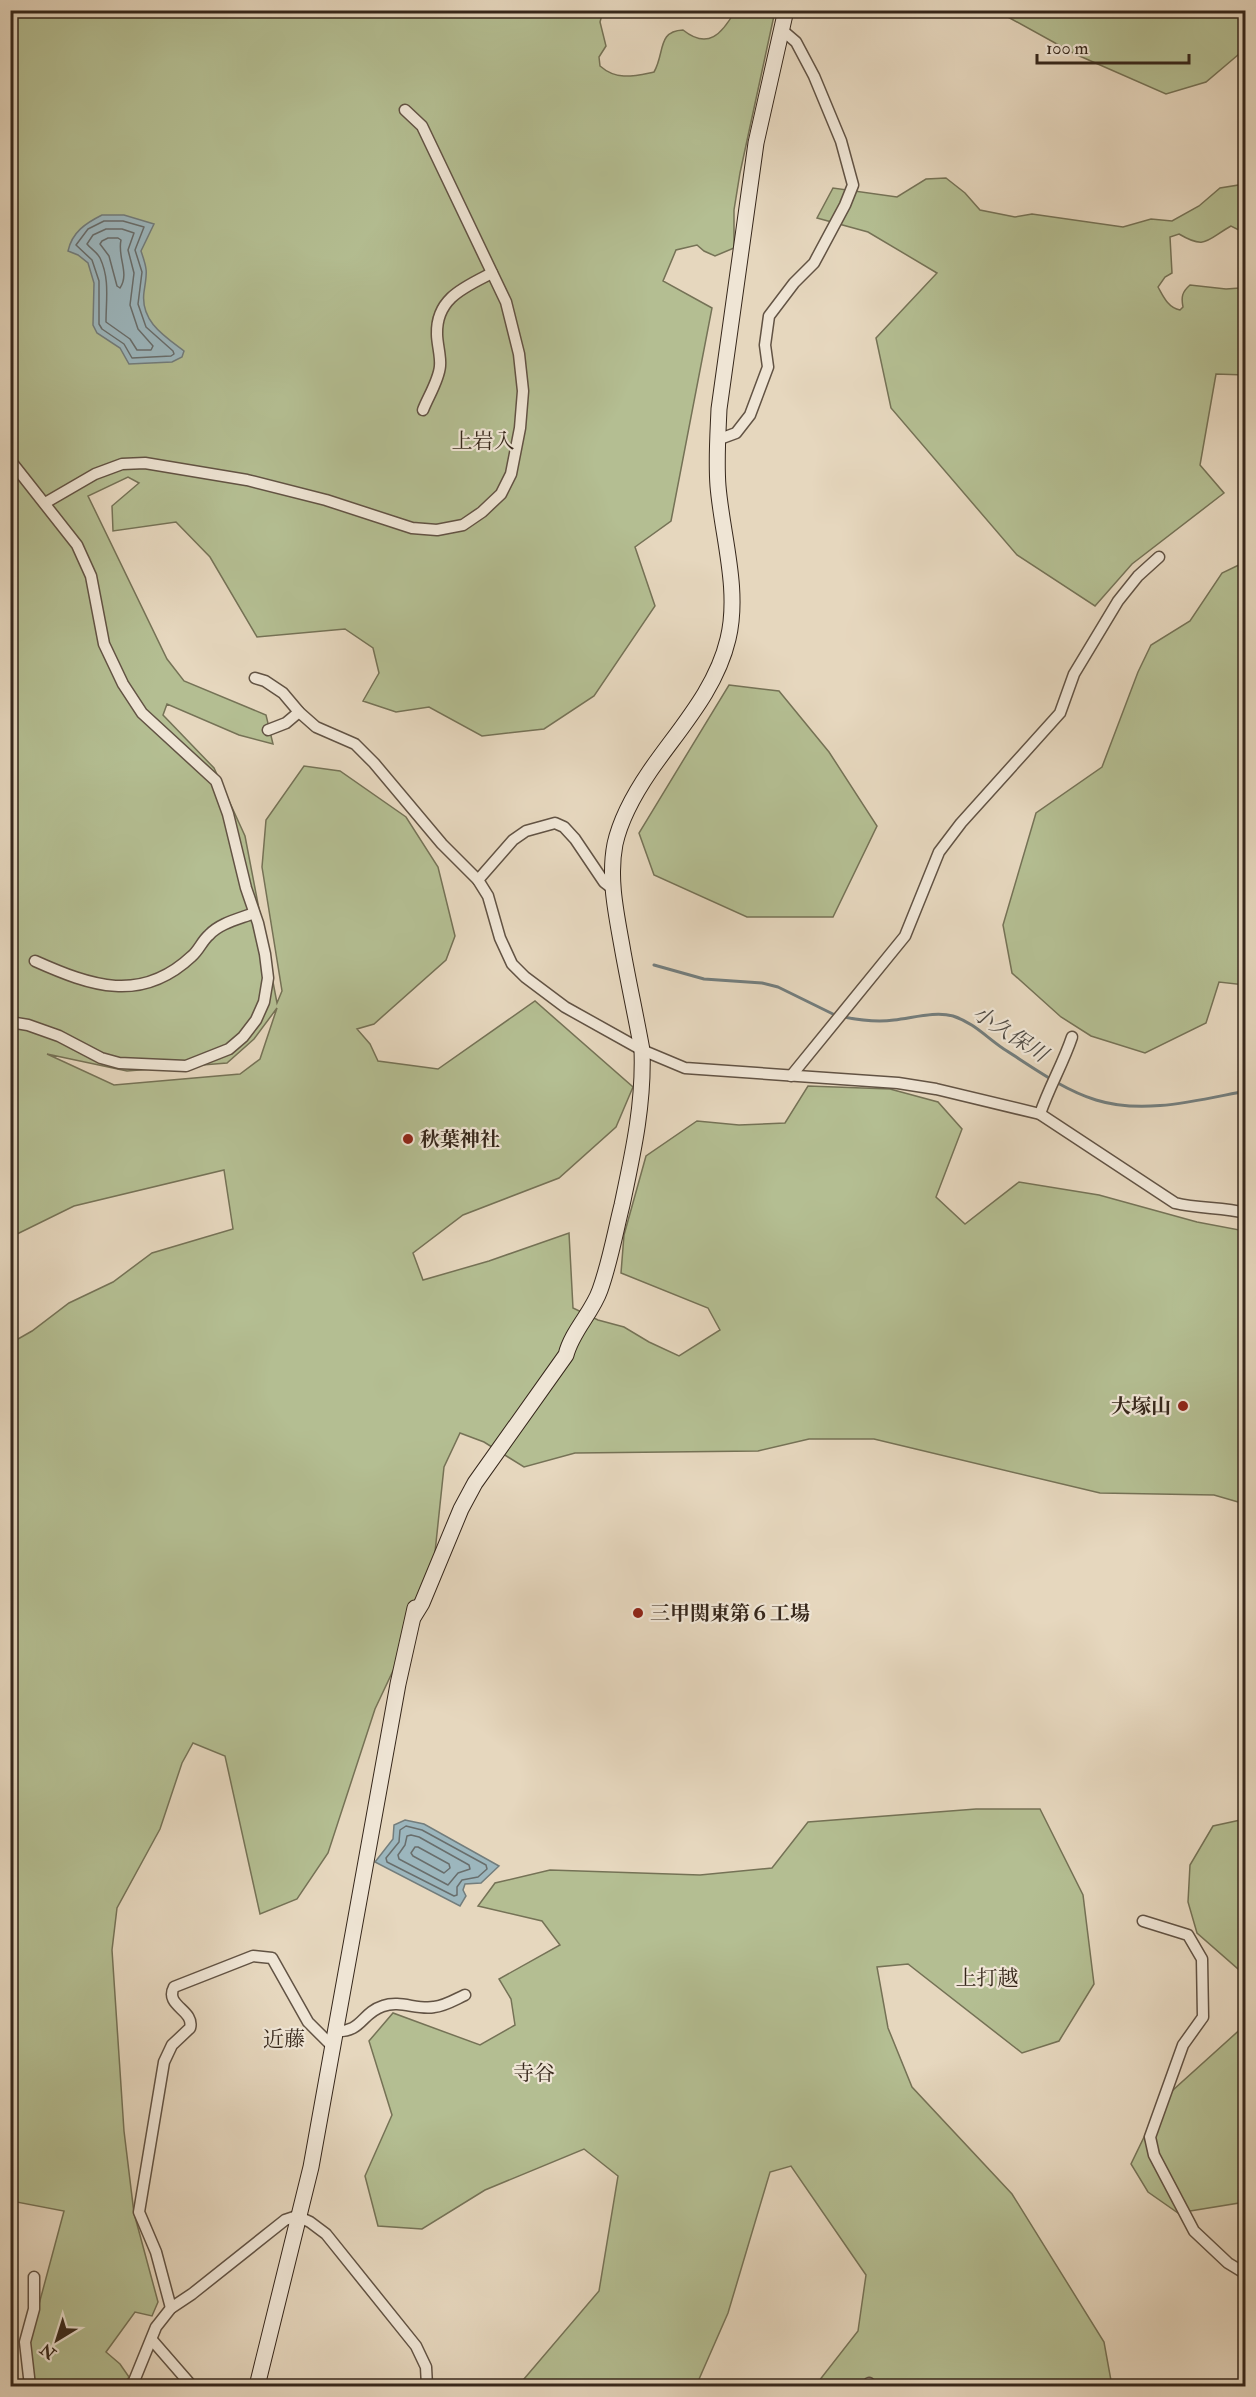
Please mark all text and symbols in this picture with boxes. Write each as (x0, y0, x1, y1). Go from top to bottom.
scale bar (1037, 27, 1188, 65)
text: 100 m (1046, 37, 1089, 60)
district label: 上岩入 (452, 428, 515, 455)
water label: 小久保川 (967, 1000, 1054, 1069)
place label: 秋葉神社 (420, 1127, 500, 1152)
marker: 秋葉神社 (401, 1132, 415, 1146)
place label: 大塚山 (1111, 1394, 1171, 1419)
marker: 大塚山 (1176, 1399, 1190, 1413)
place label: 三甲関東第６工場 (650, 1601, 810, 1626)
marker: 三甲関東第６工場 (631, 1606, 645, 1620)
district label: 上打越 (956, 1965, 1019, 1992)
district label: 近藤 (263, 2026, 305, 2053)
district label: 寺谷 (513, 2060, 555, 2087)
north arrow (27, 2310, 87, 2370)
text: N (36, 2338, 61, 2364)

